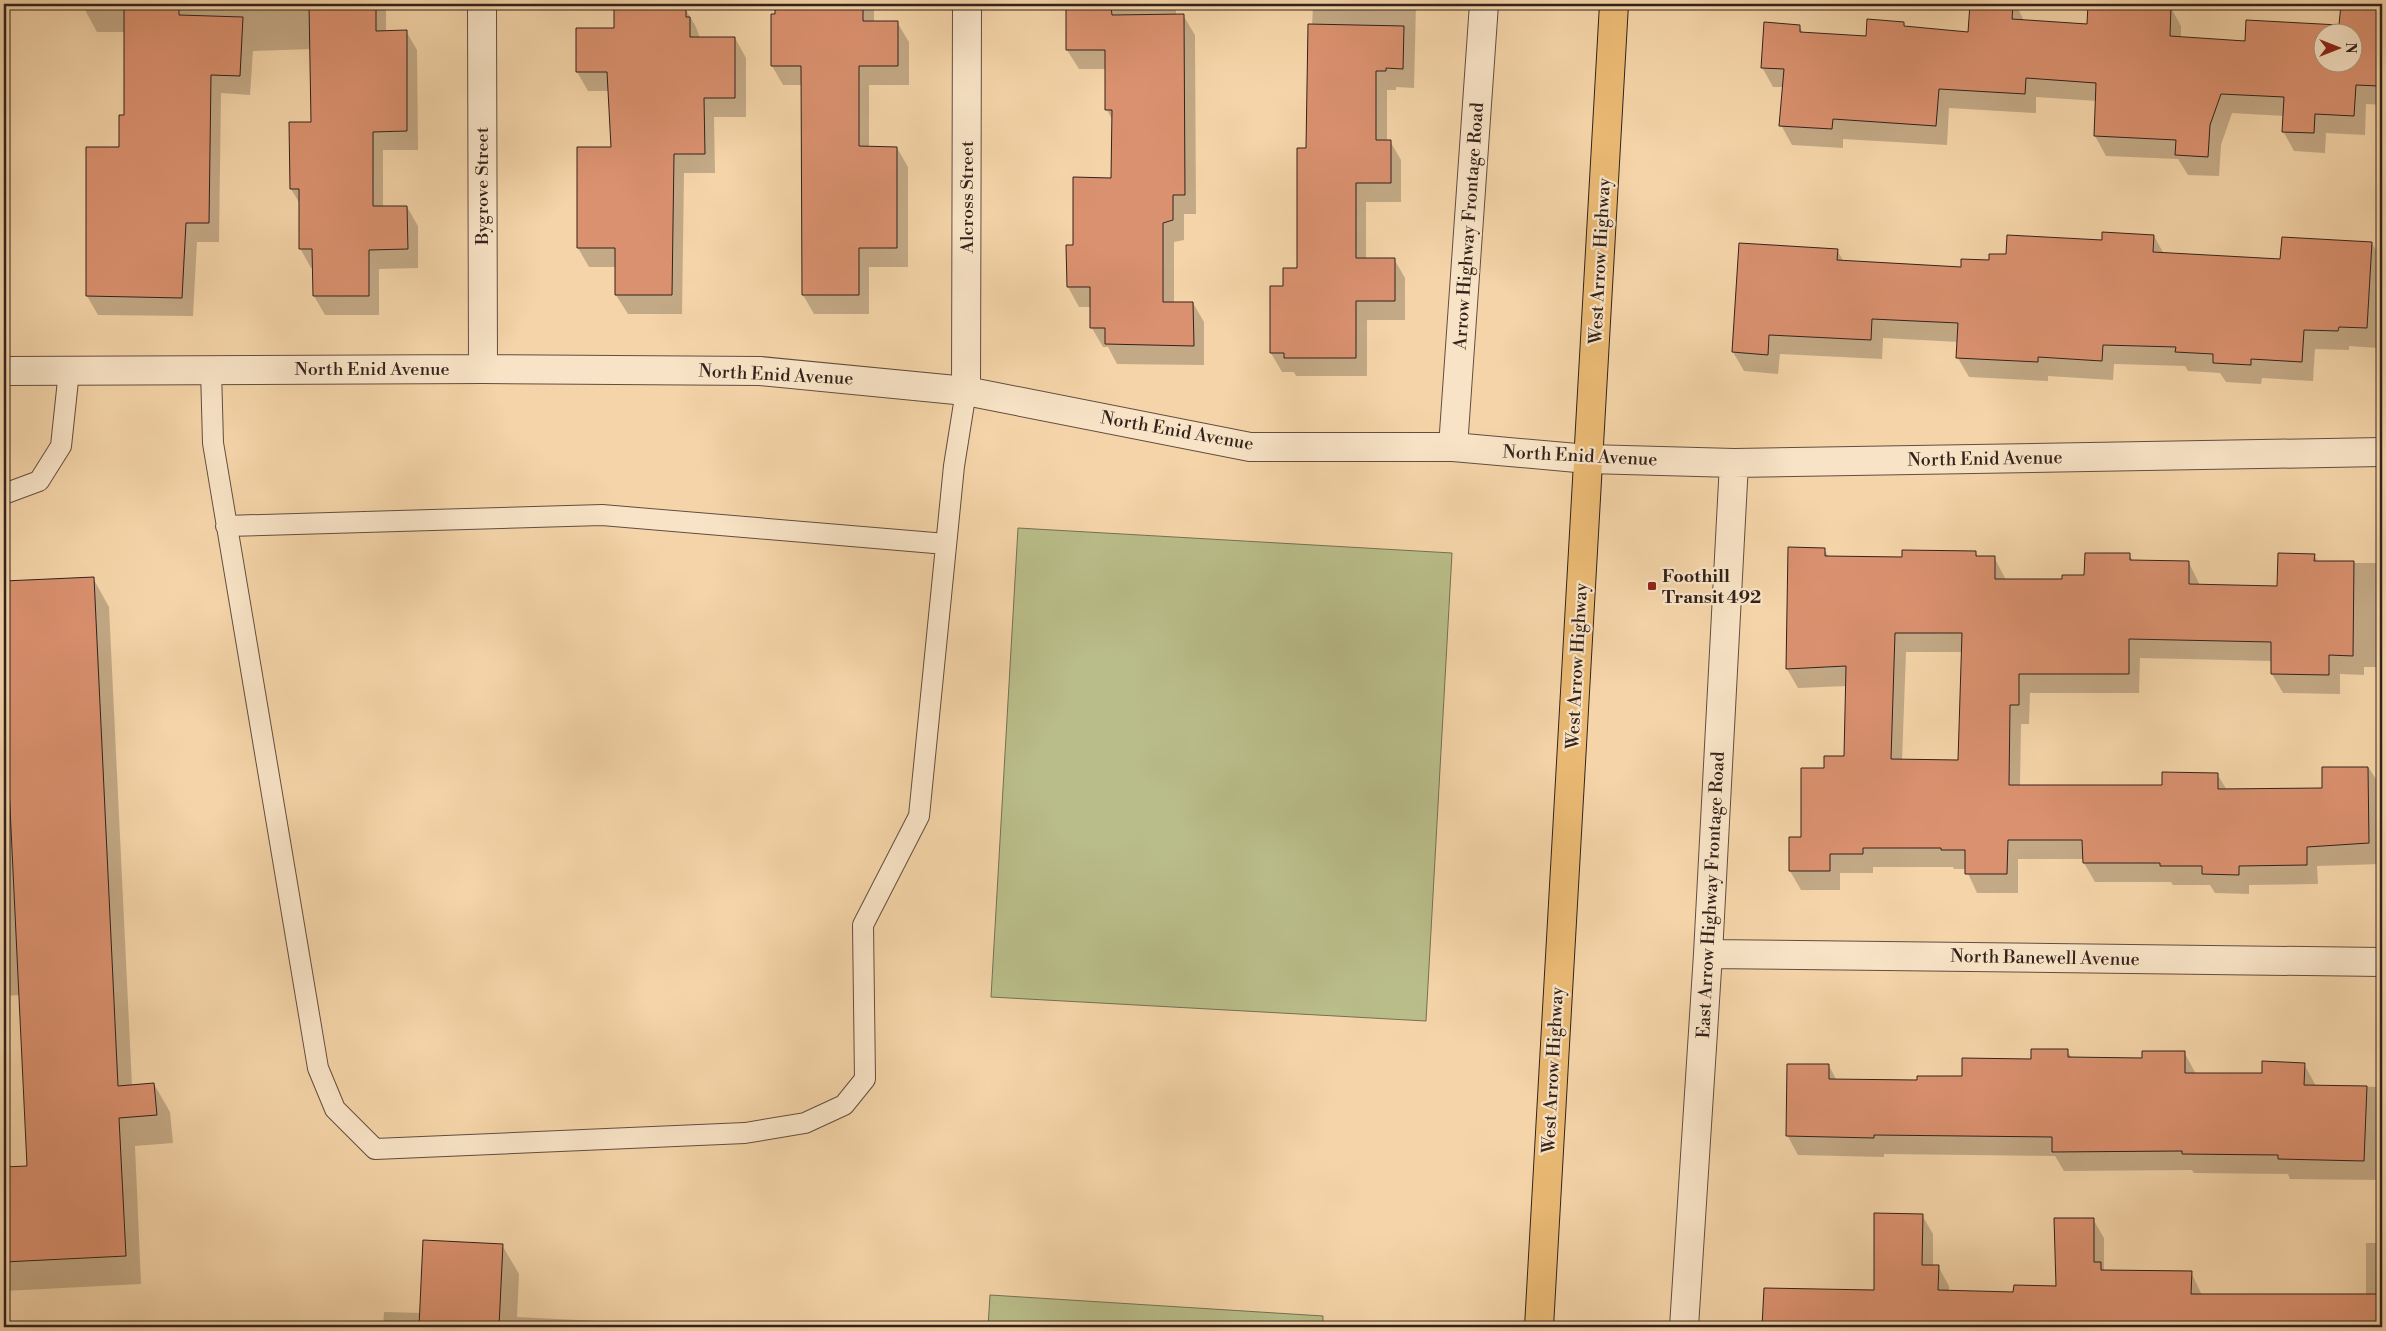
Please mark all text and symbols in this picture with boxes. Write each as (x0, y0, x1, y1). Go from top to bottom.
north arrow (2314, 22, 2364, 72)
text: N (2341, 42, 2359, 54)
street label: Arrow Highway Frontage Road (1449, 101, 1489, 351)
street label: Bygrove Street (471, 126, 494, 246)
street label: Alcross Street (956, 140, 979, 254)
street label: West Arrow Highway (1584, 177, 1616, 346)
street label: North Enid Avenue (295, 358, 449, 381)
street label: North Enid Avenue (698, 359, 854, 391)
street label: North Enid Avenue (1099, 406, 1255, 456)
street label: North Enid Avenue (1502, 440, 1658, 472)
street label: North Enid Avenue (1907, 446, 2063, 472)
place label: Foothill Transit 492 (1662, 565, 1761, 609)
marker: Foothill Transit 492 (1646, 580, 1658, 592)
street label: West Arrow Highway (1561, 582, 1593, 751)
street label: East Arrow Highway Frontage Road (1692, 750, 1730, 1039)
street label: North Banewell Avenue (1950, 945, 2140, 971)
street label: West Arrow Highway (1537, 986, 1569, 1155)

